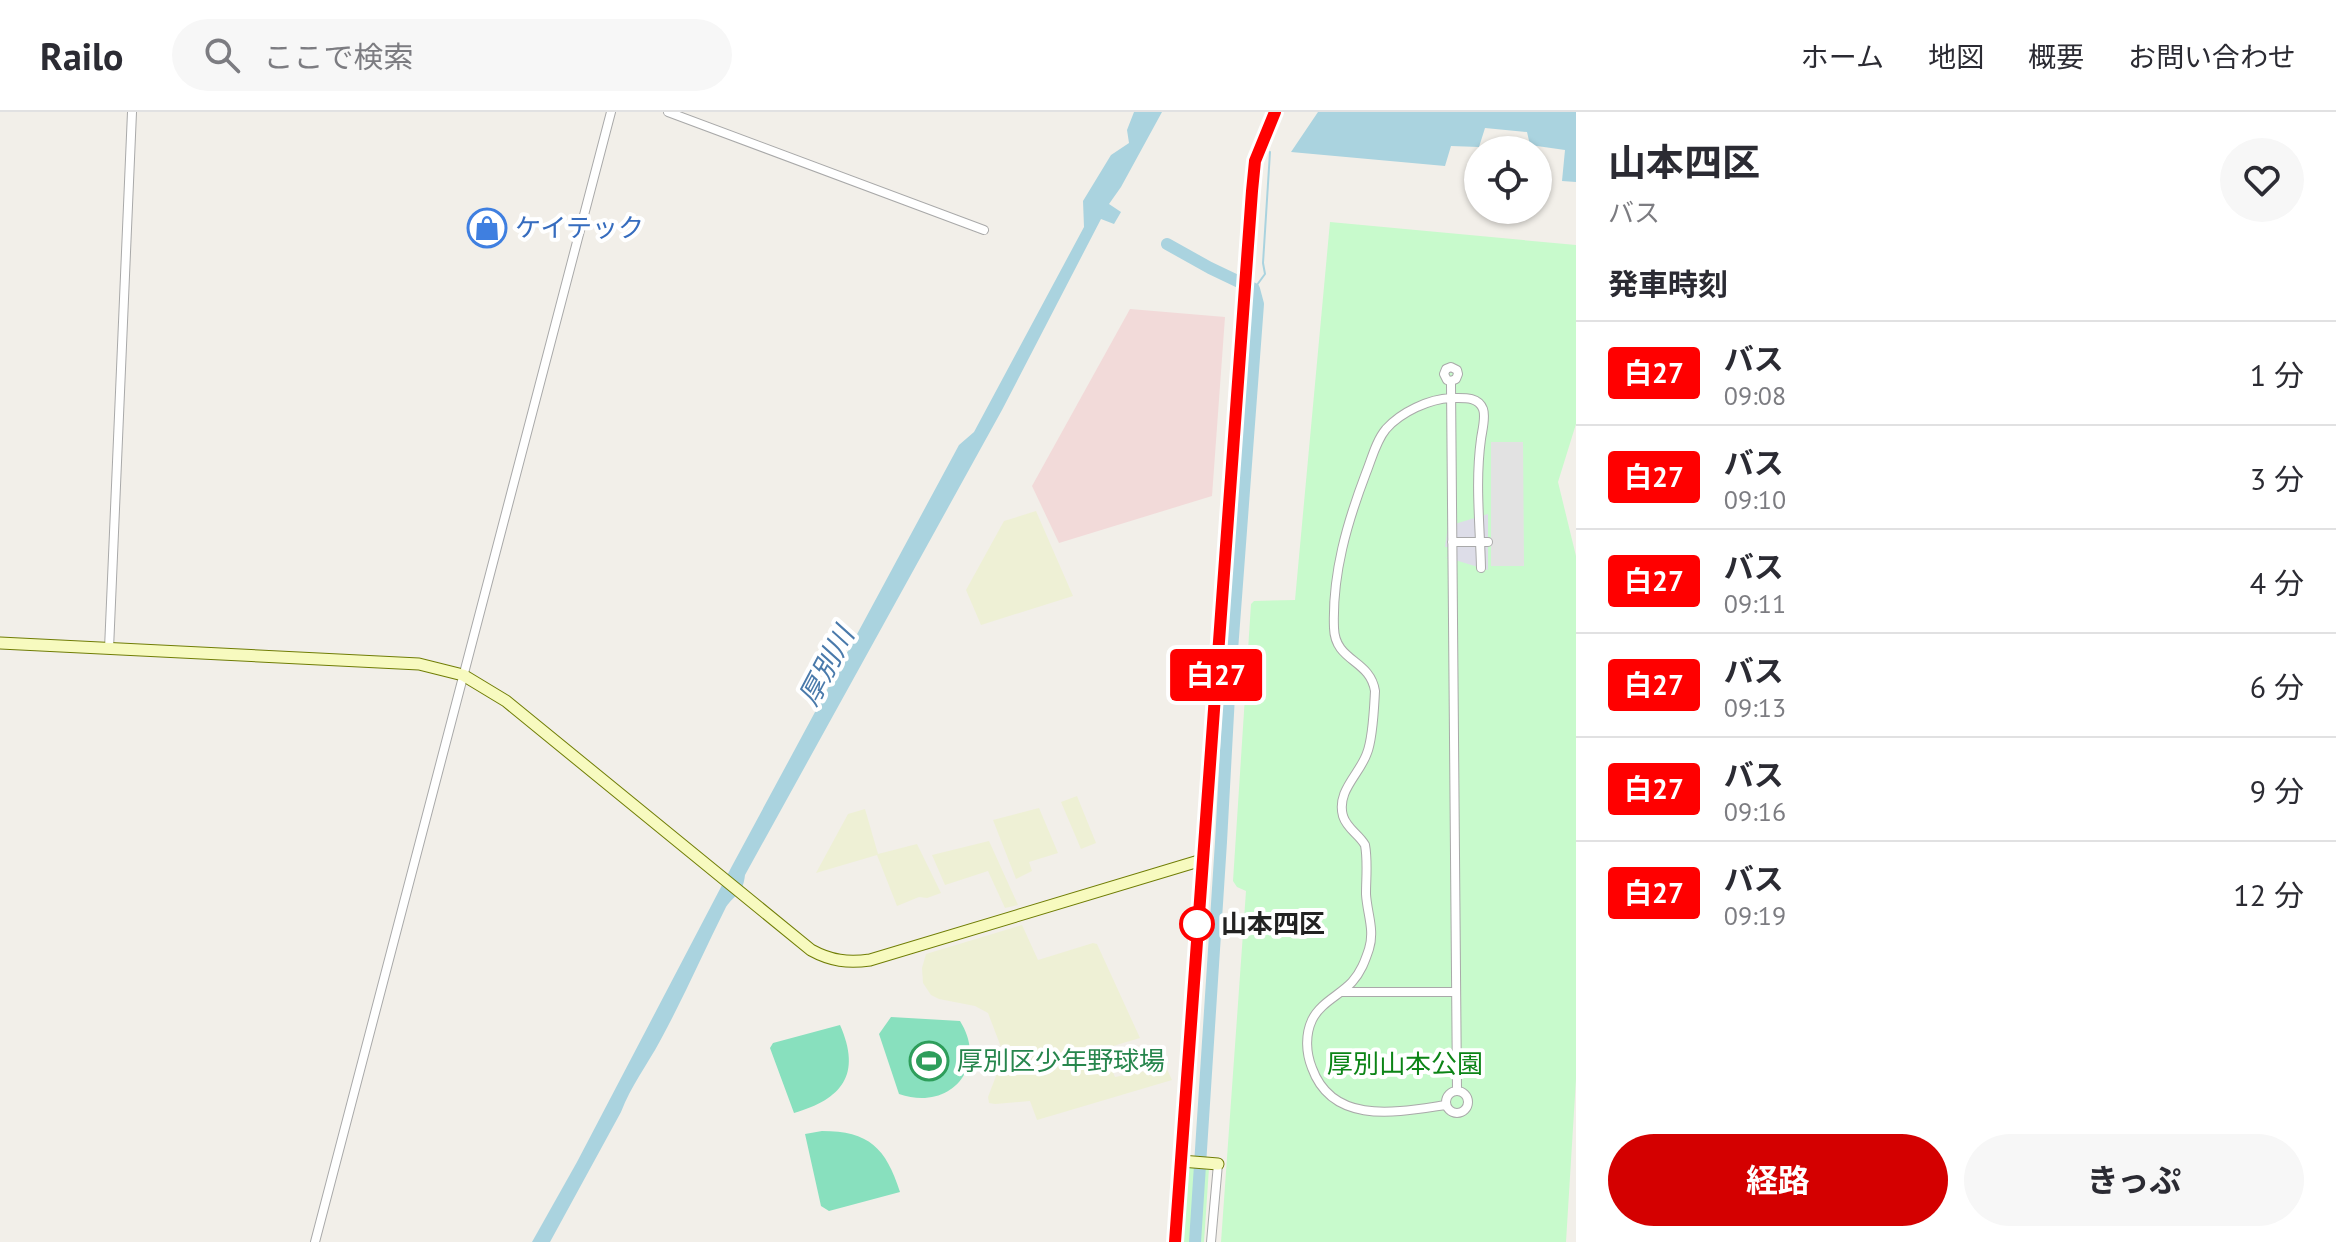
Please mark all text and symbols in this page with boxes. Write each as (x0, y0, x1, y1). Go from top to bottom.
search box (172, 19, 732, 91)
text: Railo (40, 31, 124, 80)
icon: search (200, 33, 244, 77)
text: ここで検索 (264, 37, 414, 76)
text: ホーム (1801, 38, 1884, 75)
text: 地図 (1928, 38, 1984, 75)
text: 概要 (2028, 38, 2084, 75)
text: お問い合わせ (2128, 38, 2296, 75)
map controls (1464, 136, 1552, 224)
button: locate (1464, 136, 1552, 224)
text: 山本四区 (1608, 137, 1760, 186)
button: heart (2220, 138, 2304, 222)
text: バス (1608, 196, 1660, 229)
shop icon: ケイテック (466, 207, 508, 249)
place label: ケイテック (515, 211, 644, 244)
text: 発車時刻 (1608, 264, 1728, 303)
text: バス (1724, 339, 1784, 378)
text: 白27 (1624, 354, 1684, 391)
text: 1 分 (2250, 355, 2304, 394)
text: 09:08 (1724, 379, 1786, 412)
text: バス (1724, 443, 1784, 482)
text: 白27 (1624, 458, 1684, 495)
text: 3 分 (2250, 459, 2304, 498)
text: 09:10 (1724, 483, 1786, 516)
text: バス (1724, 547, 1784, 586)
text: 白27 (1624, 562, 1684, 599)
text: 4 分 (2250, 563, 2304, 602)
text: 09:11 (1724, 587, 1786, 620)
water label: 厚別川 (790, 617, 863, 712)
line badge: 白27 (1170, 649, 1262, 701)
text: バス (1724, 651, 1784, 690)
text: 白27 (1186, 656, 1246, 693)
text: 白27 (1624, 666, 1684, 703)
text: 6 分 (2250, 667, 2304, 706)
text: 09:13 (1724, 691, 1786, 724)
text: バス (1724, 755, 1784, 794)
text: 白27 (1624, 770, 1684, 807)
text: 9 分 (2250, 771, 2304, 810)
text: 09:16 (1724, 795, 1786, 828)
text: バス (1724, 859, 1784, 898)
text: 白27 (1624, 874, 1684, 911)
text: 12 分 (2233, 875, 2304, 914)
text: 09:19 (1724, 899, 1786, 932)
marker: 山本四区 (1180, 907, 1214, 941)
place label: 山本四区 (1221, 907, 1325, 940)
sports icon: 厚別区少年野球場 (908, 1040, 950, 1082)
place label: 厚別区少年野球場 (957, 1044, 1165, 1077)
park label: 厚別山本公園 (1327, 1047, 1483, 1080)
button: 経路 (1608, 1134, 1948, 1226)
button: きっぷ (1964, 1134, 2304, 1226)

